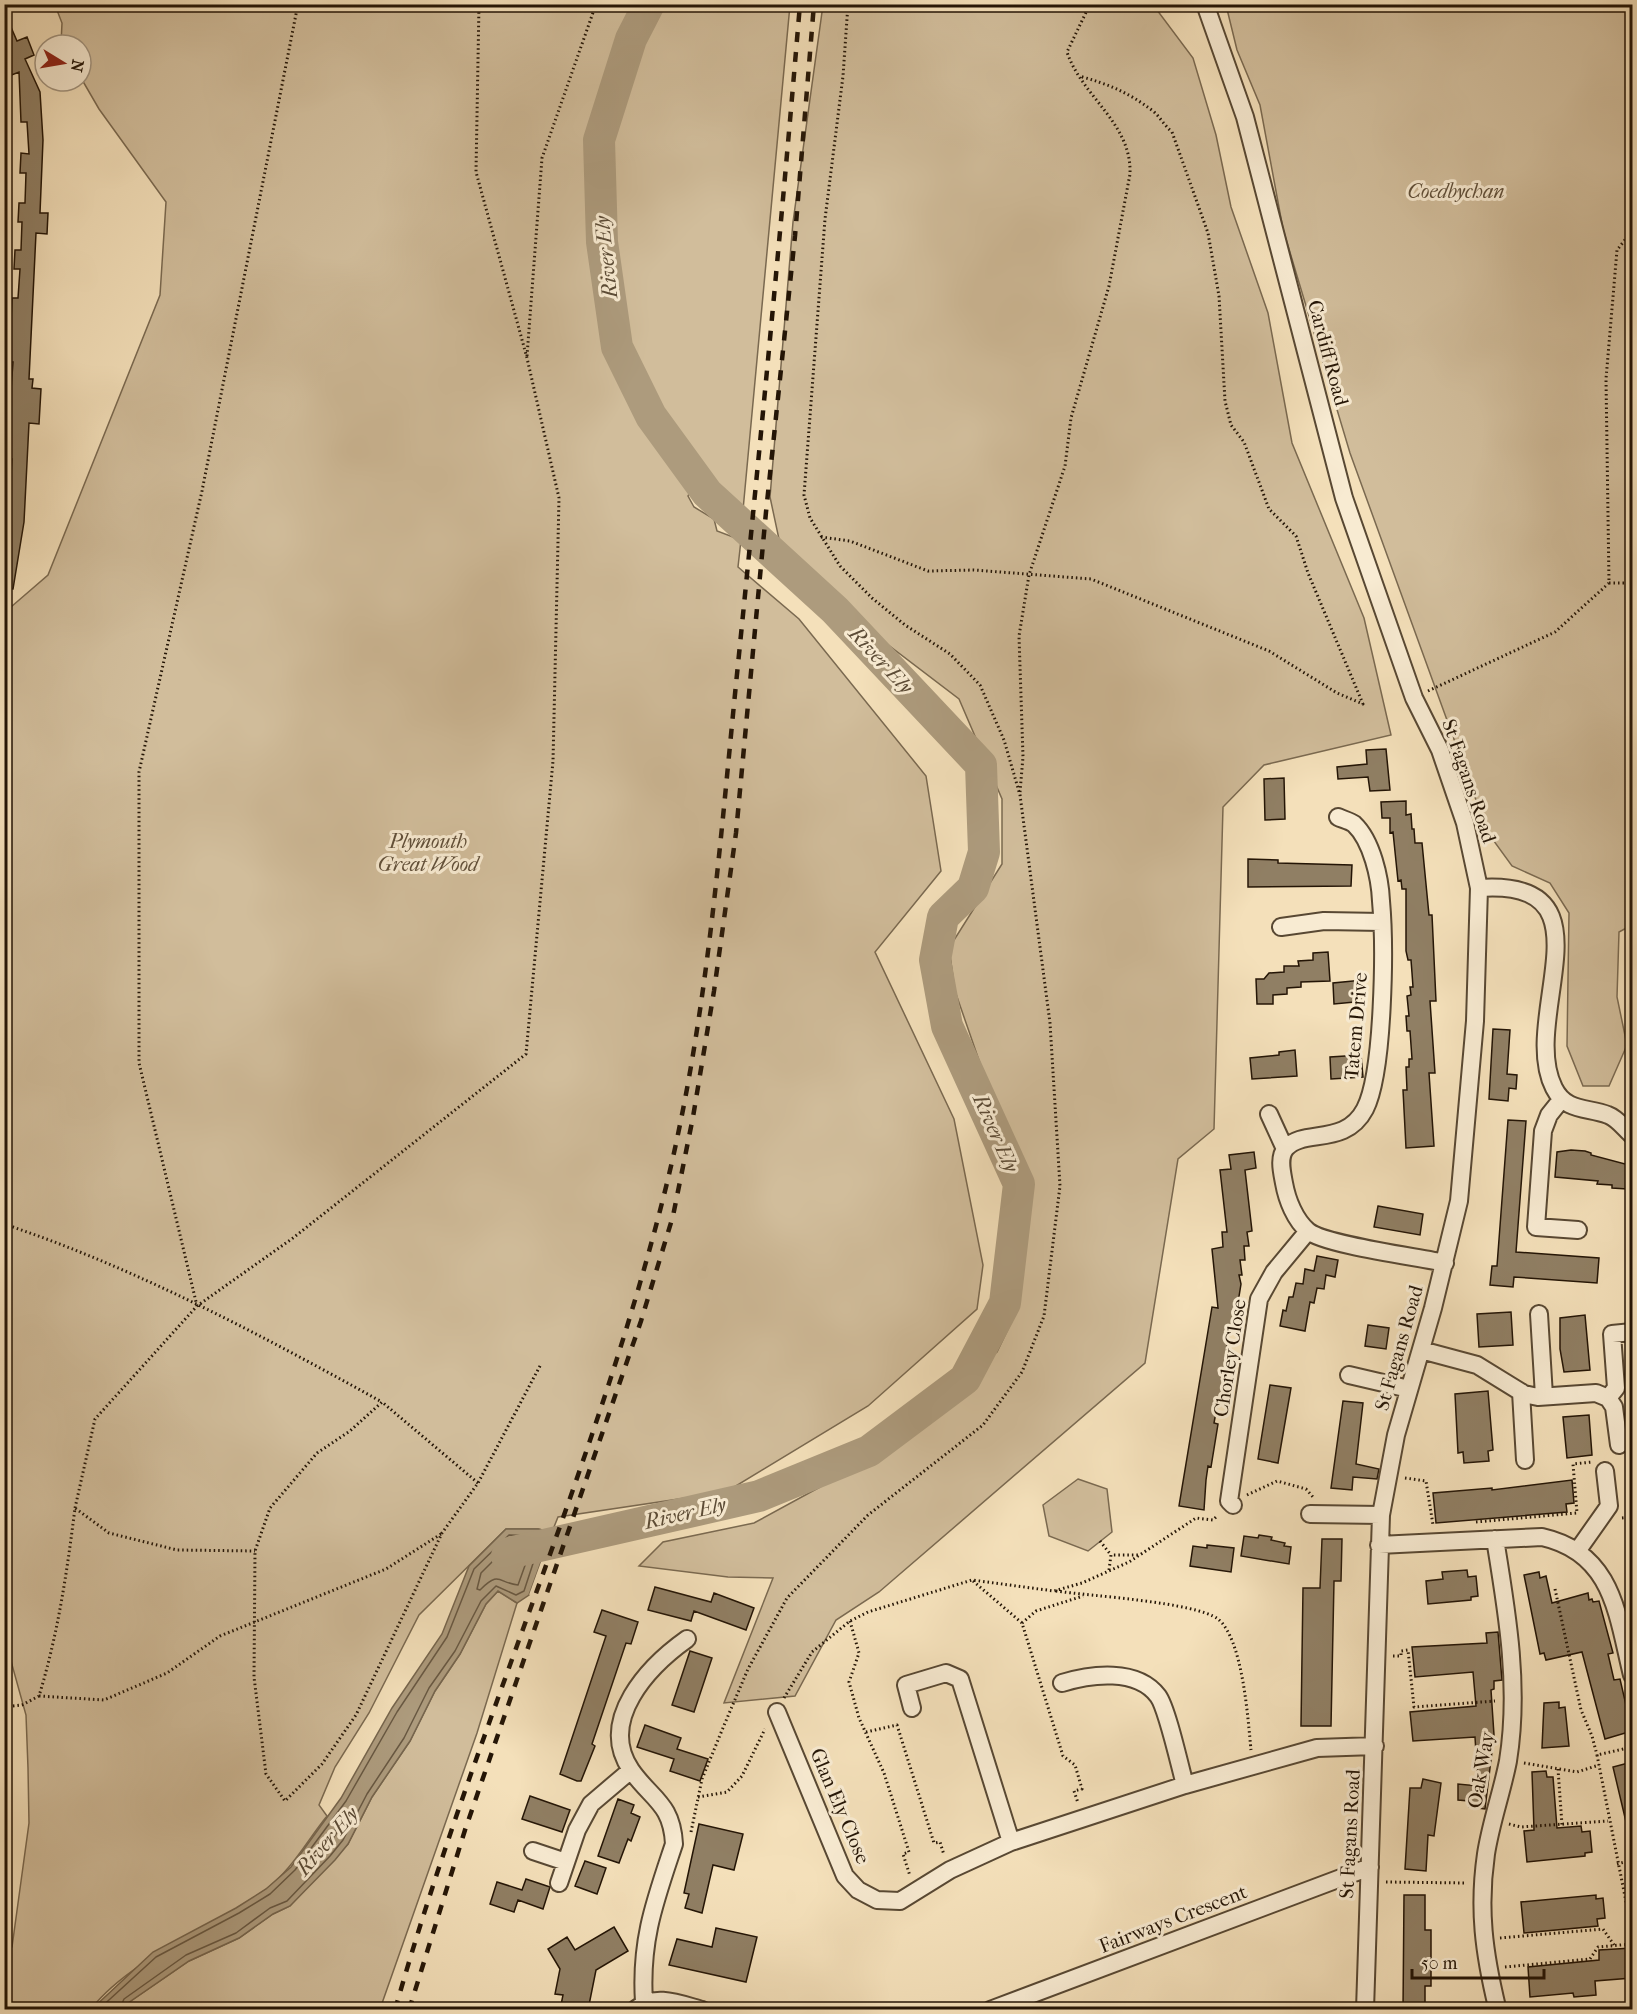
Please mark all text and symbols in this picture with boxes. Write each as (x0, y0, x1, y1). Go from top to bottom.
north arrow (33, 33, 93, 93)
text: N (67, 58, 88, 74)
park label: Coedbychan (1407, 180, 1505, 203)
water label: River Ely (590, 213, 622, 301)
street label: Cardiff Road (1303, 298, 1353, 409)
water label: River Ely (843, 620, 919, 699)
street label: St Fagans Road (1437, 716, 1501, 847)
park label: Plymouth Great Wood (378, 830, 481, 876)
street label: Tatem Drive (1340, 971, 1372, 1081)
water label: River Ely (967, 1089, 1024, 1177)
street label: St Fagans Road (1370, 1282, 1428, 1413)
street label: Chorley Close (1209, 1297, 1251, 1419)
water label: River Ely (640, 1492, 729, 1534)
street label: Oak Way (1463, 1729, 1499, 1810)
street label: Glan Ely Close (805, 1745, 875, 1867)
street label: St Fagans Road (1335, 1768, 1365, 1899)
water label: River Ely (289, 1801, 364, 1882)
street label: Fairways Crescent (1096, 1880, 1250, 1958)
scale bar (1412, 1942, 1544, 1980)
text: 50 m (1421, 1953, 1458, 1974)

